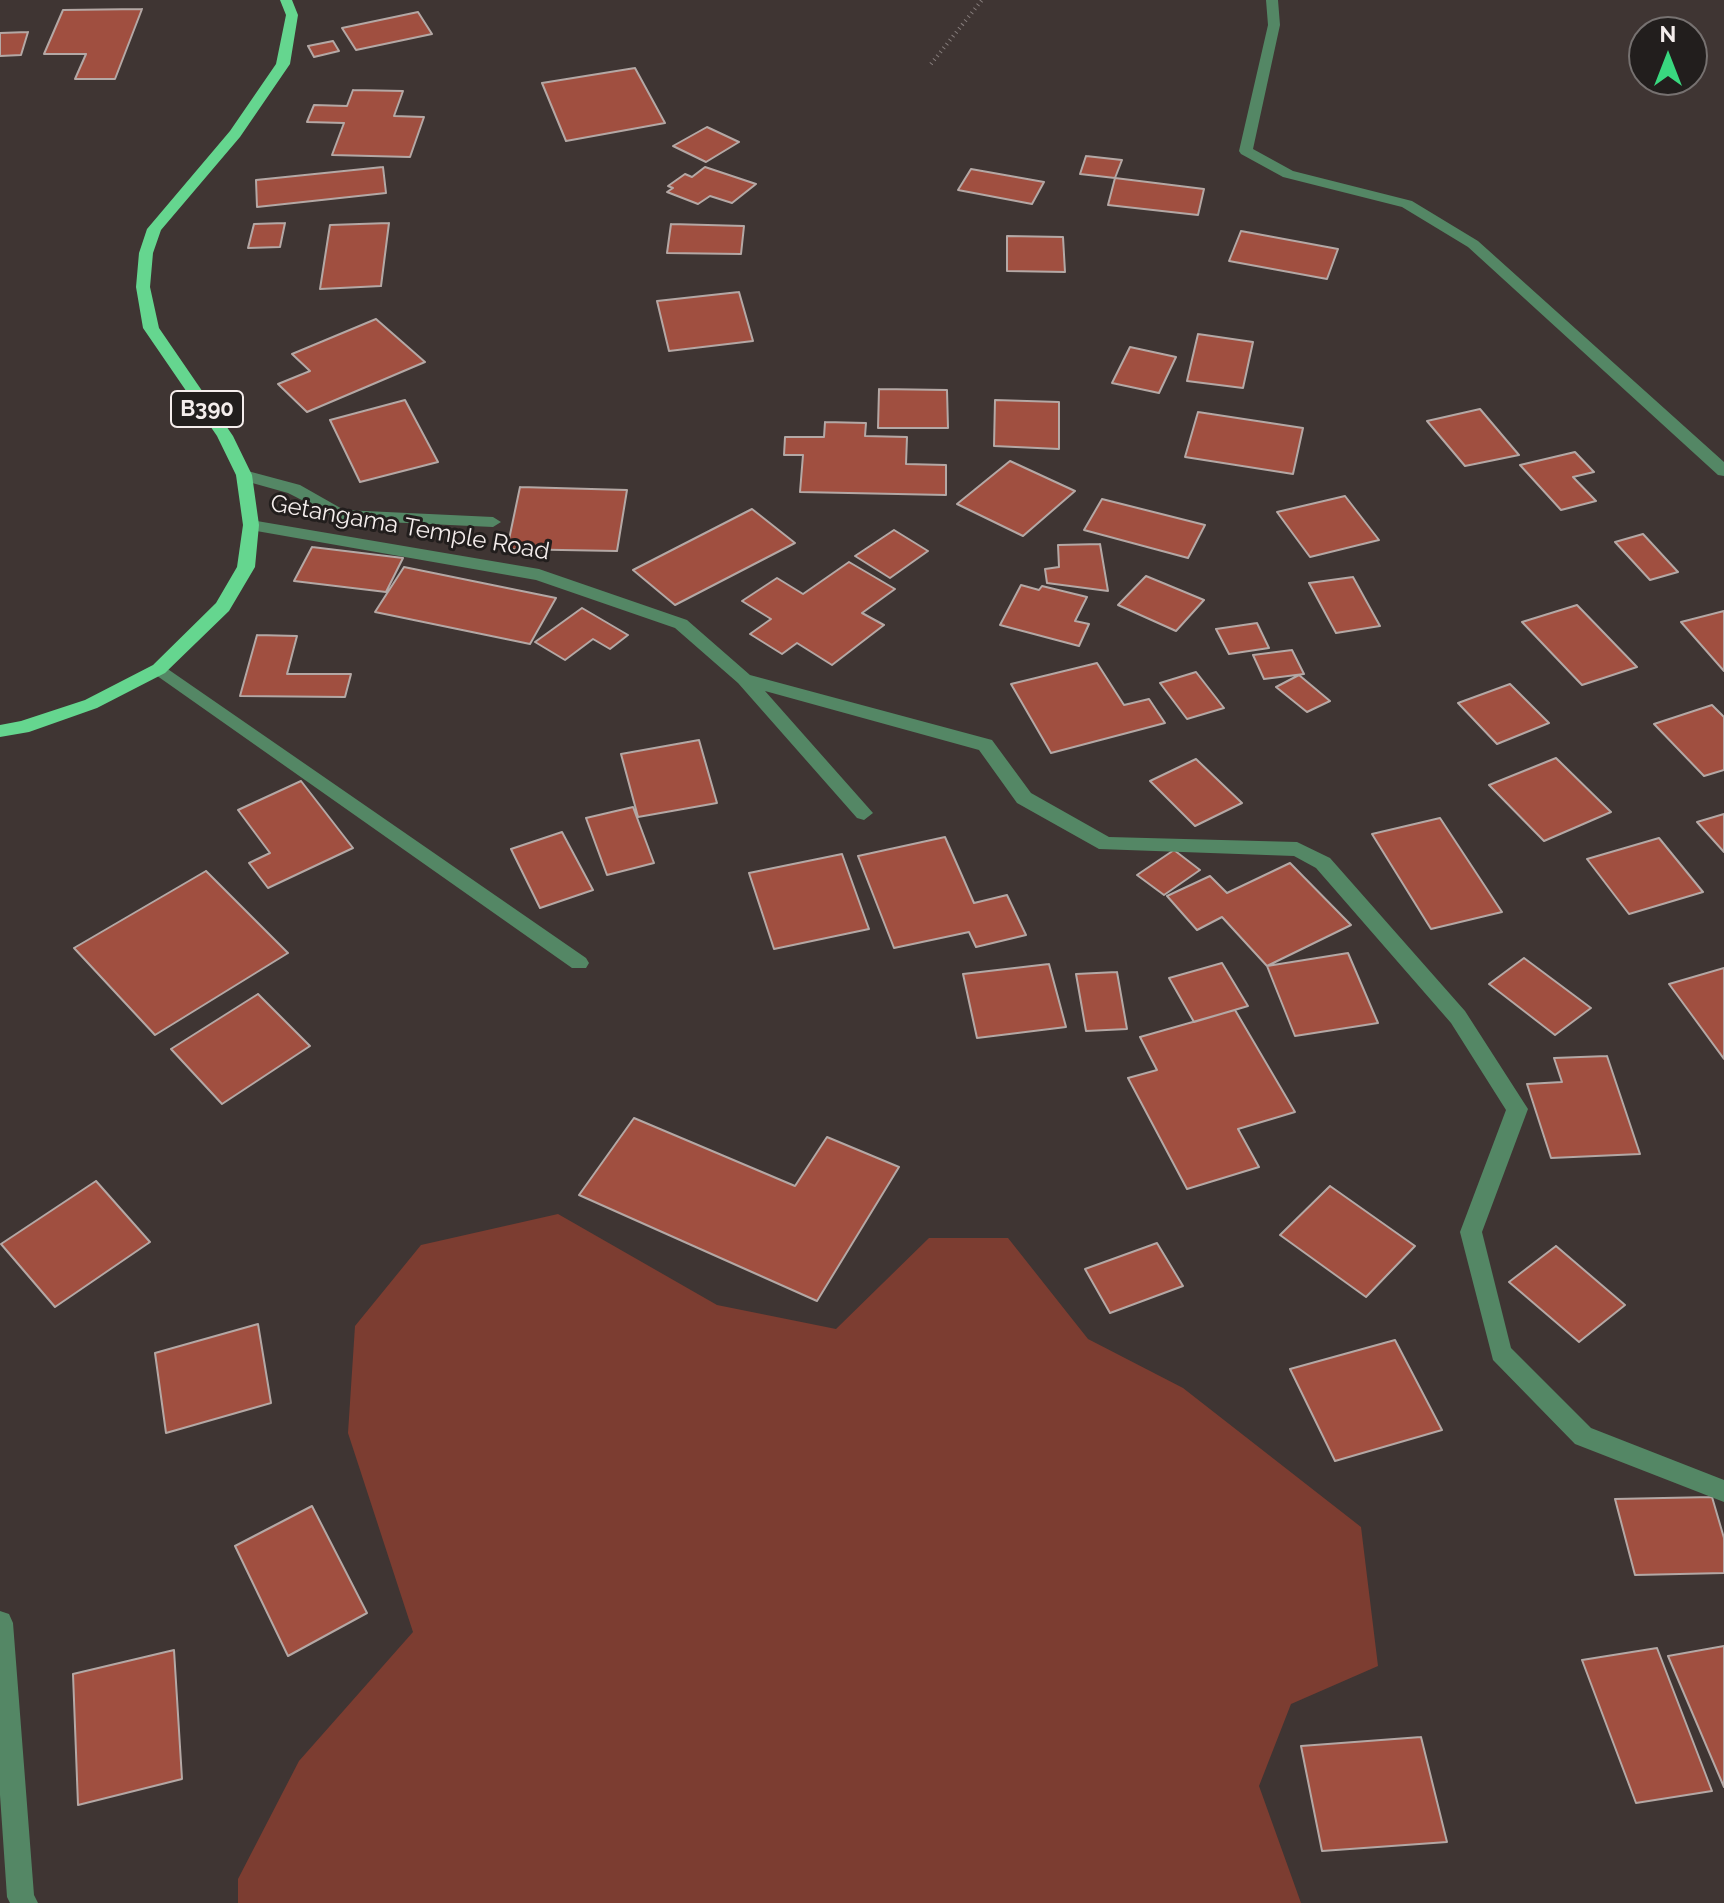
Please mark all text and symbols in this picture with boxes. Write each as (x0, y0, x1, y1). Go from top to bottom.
north arrow (1628, 16, 1708, 96)
text: N (1660, 21, 1676, 47)
road number: B390 (171, 391, 243, 427)
street label: Getangama Temple Road (268, 489, 552, 567)

